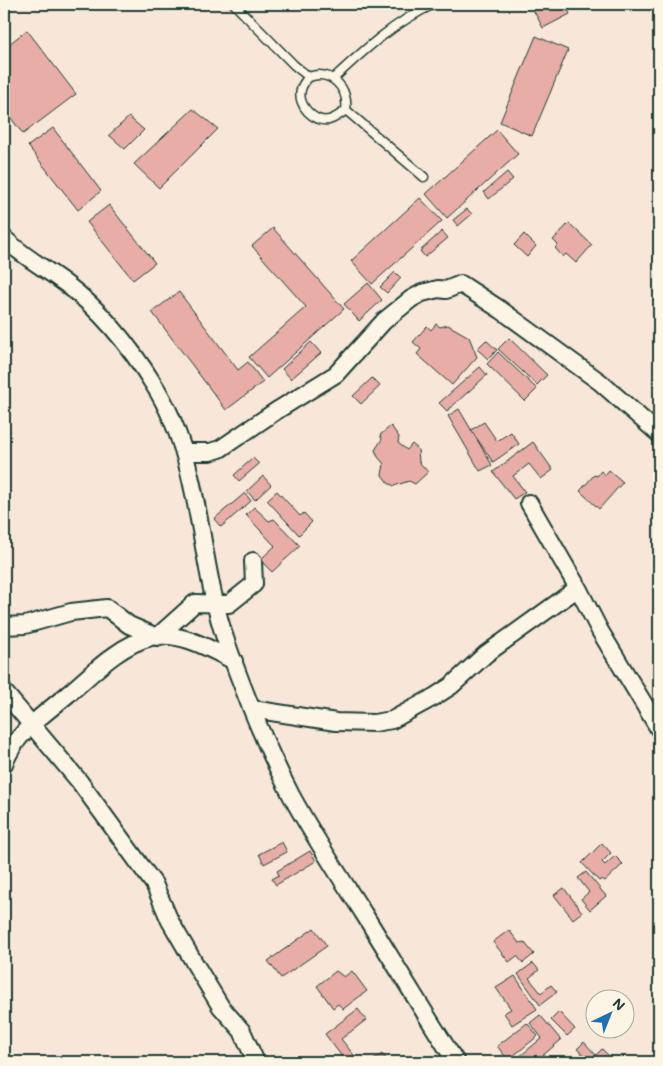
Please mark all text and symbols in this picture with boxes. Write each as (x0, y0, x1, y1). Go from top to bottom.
north arrow (586, 988, 636, 1038)
text: N (609, 994, 630, 1015)

